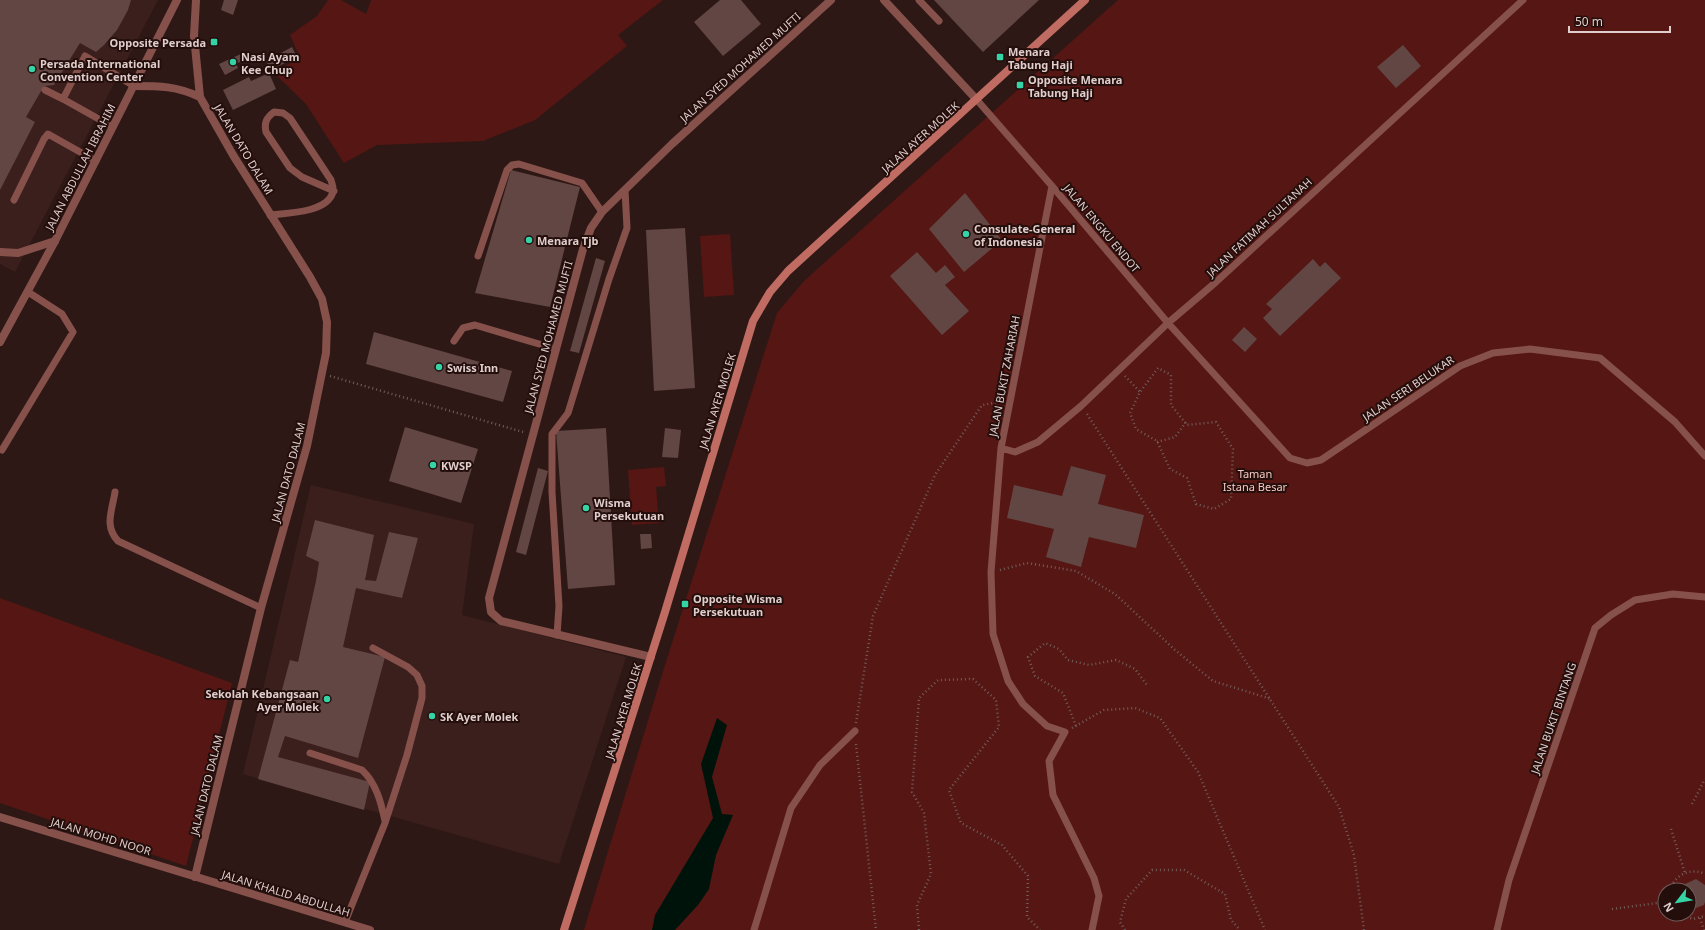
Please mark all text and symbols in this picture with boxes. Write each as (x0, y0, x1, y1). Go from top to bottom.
scale bar (1569, 8, 1670, 34)
street label: JALAN SYED MOHAMED MUFTI (676, 9, 804, 126)
text: 50 m (1575, 13, 1603, 30)
place label: Opposite Persada (110, 35, 206, 50)
marker: Opposite Persada (209, 37, 219, 47)
place label: Menara Tabung Haji (1008, 44, 1073, 72)
place label: Nasi Ayam Kee Chup (241, 49, 299, 77)
marker: Menara Tabung Haji (995, 52, 1005, 62)
place label: Persada International Convention Center (40, 56, 160, 84)
marker: Nasi Ayam Kee Chup (228, 57, 238, 67)
marker: Persada International Convention Center (27, 64, 37, 74)
place label: Opposite Menara Tabung Haji (1028, 72, 1122, 100)
marker: Opposite Menara Tabung Haji (1015, 80, 1025, 90)
street label: JALAN AYER MOLEK (877, 98, 962, 177)
street label: JALAN DATO DALAM (211, 100, 277, 197)
street label: JALAN ABDULLAH IBRAHIM (41, 101, 119, 234)
street label: JALAN FATIMAH SULTANAH (1202, 174, 1315, 281)
street label: JALAN ENGKU ENDOT (1060, 180, 1143, 275)
place label: Consulate-General of Indonesia (974, 221, 1075, 249)
marker: Consulate-General of Indonesia (961, 229, 971, 239)
place label: Menara Tjb (537, 233, 598, 248)
marker: Menara Tjb (524, 235, 534, 245)
street label: JALAN SYED MOHAMED MUFTI (520, 259, 576, 416)
street label: JALAN BUKIT ZAHARIAH (985, 314, 1023, 439)
street label: JALAN AYER MOLEK (695, 351, 739, 452)
street label: JALAN SERI BELUKAR (1359, 352, 1457, 425)
place label: Swiss Inn (447, 360, 498, 375)
marker: Swiss Inn (434, 362, 444, 372)
street label: JALAN DATO DALAM (267, 420, 309, 525)
place label: KWSP (441, 458, 472, 473)
marker: KWSP (428, 460, 438, 470)
park label: Taman Istana Besar (1223, 466, 1288, 494)
place label: Wisma Persekutuan (594, 495, 664, 523)
marker: Wisma Persekutuan (581, 503, 591, 513)
place label: Opposite Wisma Persekutuan (693, 591, 782, 619)
marker: Opposite Wisma Persekutuan (680, 599, 690, 609)
street label: JALAN BUKIT BINTANG (1527, 660, 1579, 777)
street label: JALAN AYER MOLEK (601, 661, 645, 762)
place label: Sekolah Kebangsaan Ayer Molek (205, 686, 319, 714)
marker: Sekolah Kebangsaan Ayer Molek (322, 694, 332, 704)
place label: SK Ayer Molek (440, 709, 519, 724)
marker: SK Ayer Molek (427, 711, 437, 721)
street label: JALAN DATO DALAM (186, 733, 226, 838)
street label: JALAN MOHD NOOR (48, 813, 153, 858)
street label: JALAN KHALID ABDULLAH (219, 866, 352, 920)
north arrow (1657, 882, 1697, 922)
text: N (1659, 900, 1677, 915)

